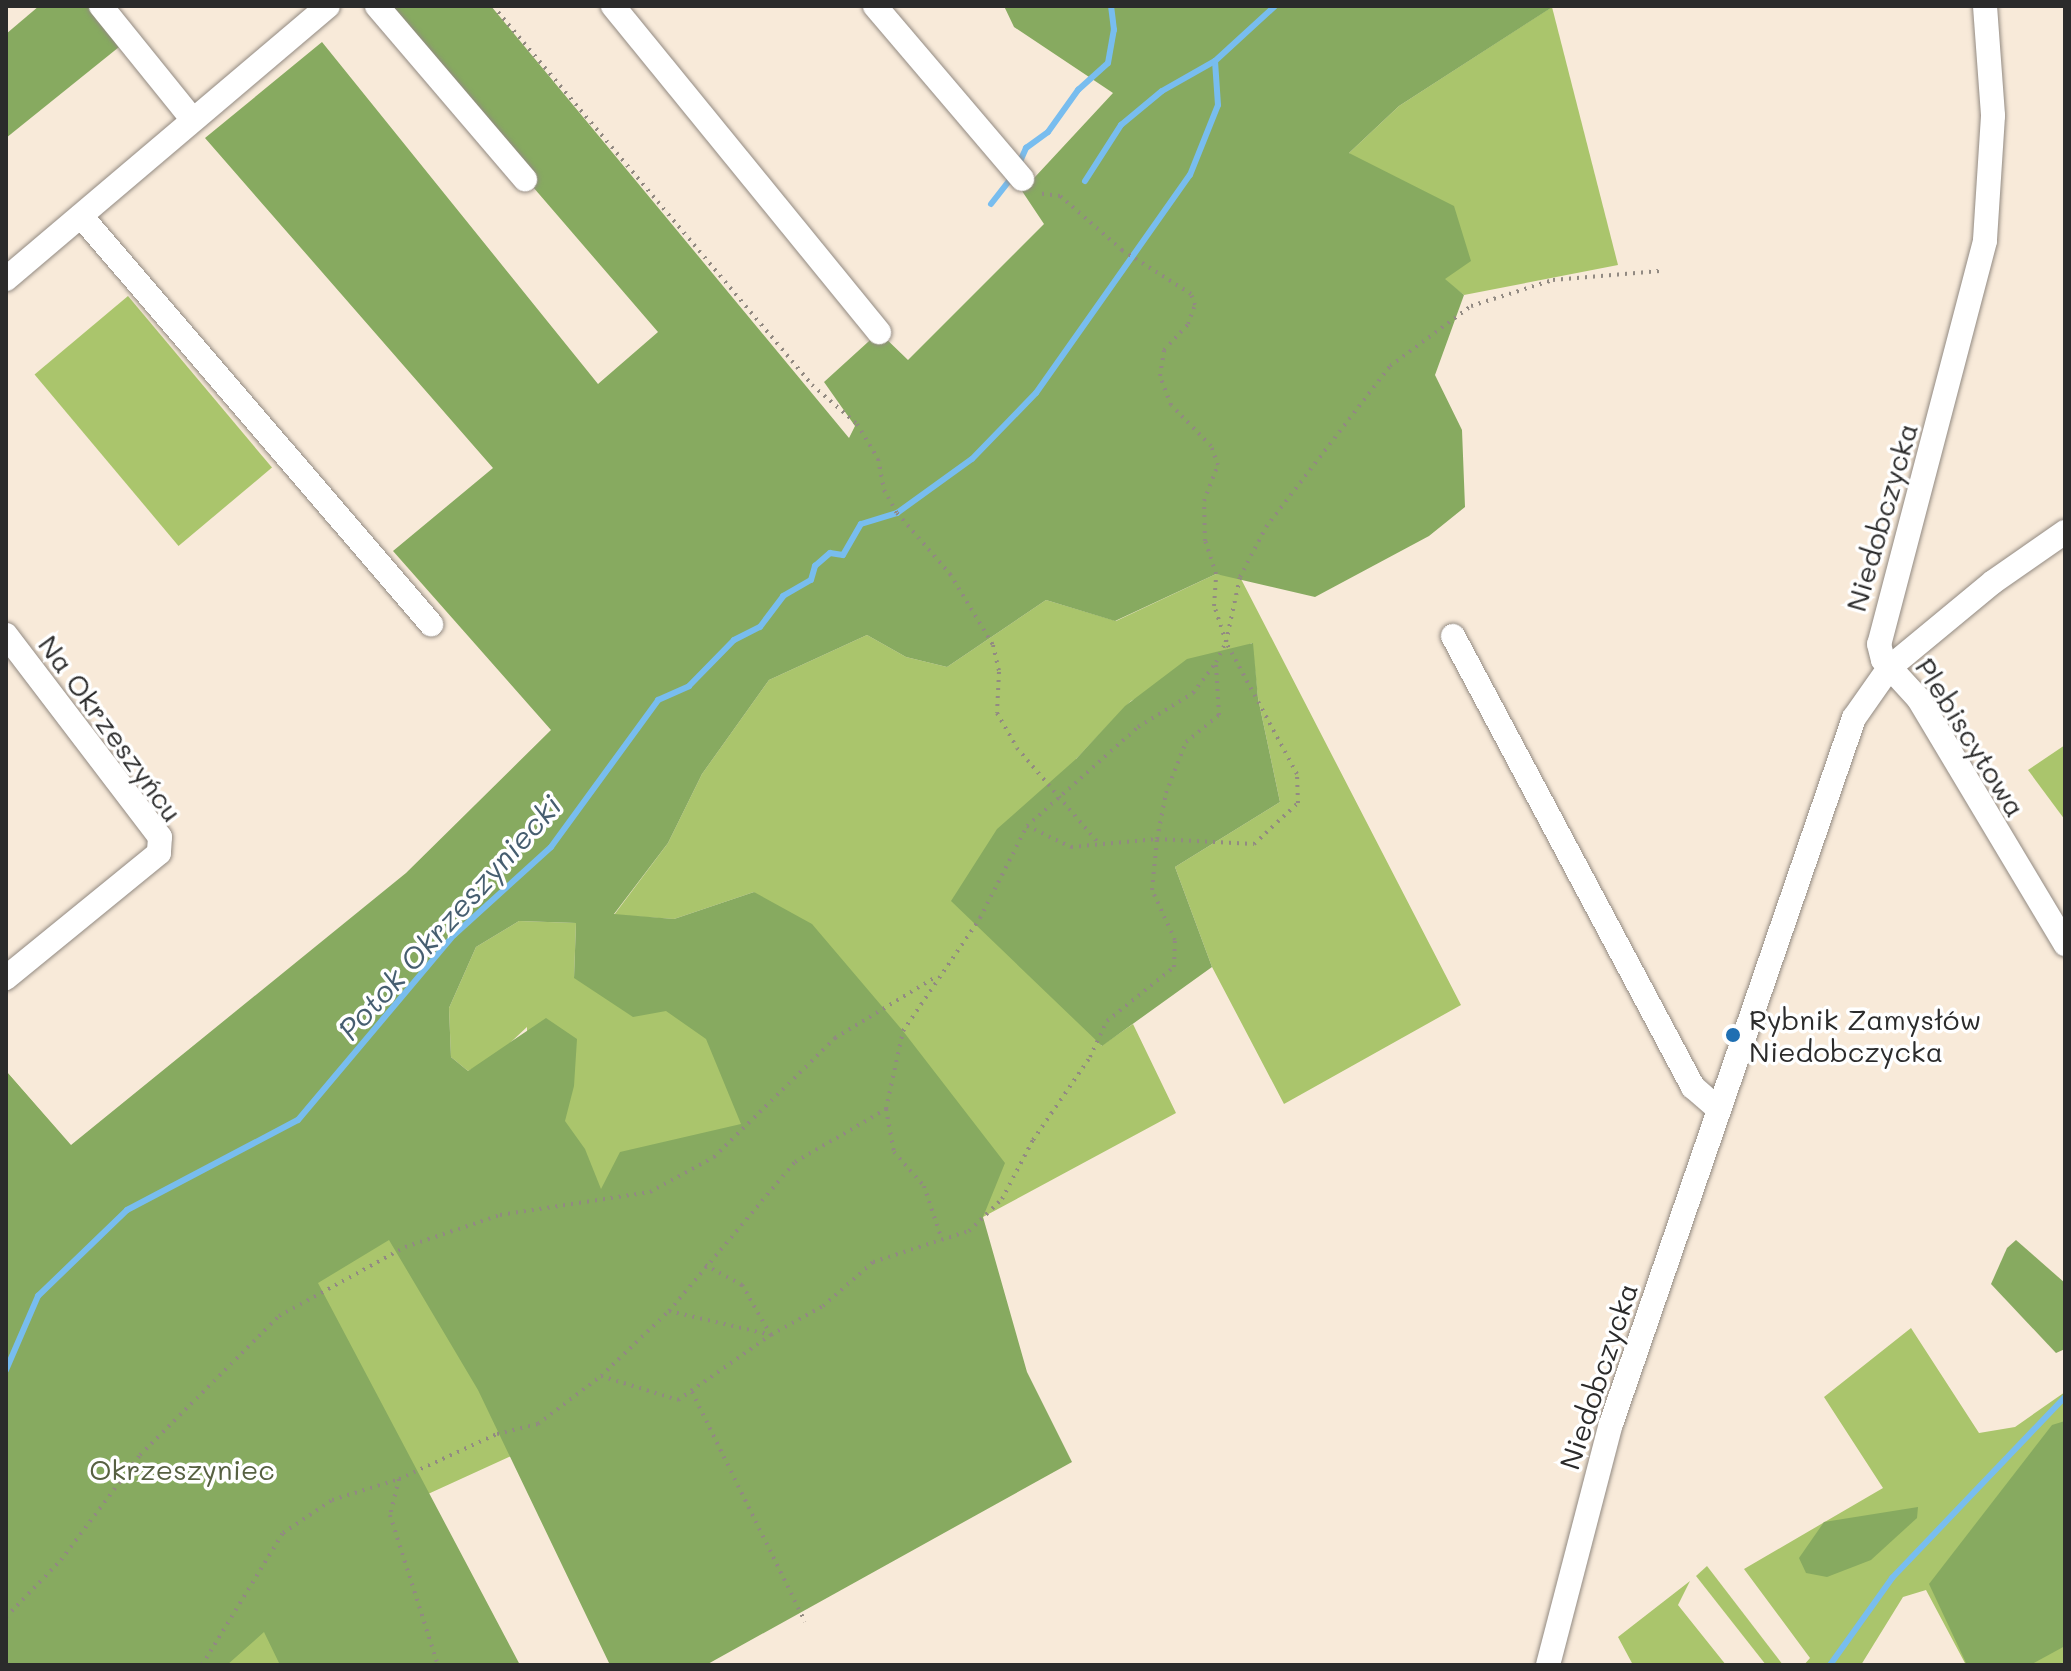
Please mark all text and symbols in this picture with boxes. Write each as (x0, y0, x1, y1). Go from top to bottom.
street label: Niedobczycka (1838, 419, 1924, 615)
street label: Na Okrzeszyńcu (32, 628, 190, 828)
street label: Plebiscytowa (1909, 651, 2033, 823)
water label: Potok Okrzeszyniecki (330, 787, 568, 1047)
place label: Rybnik Zamysłów Niedobczycka (1749, 1002, 1981, 1068)
marker: Rybnik Zamysłów Niedobczycka (1724, 1026, 1742, 1044)
street label: Niedobczycka (1552, 1278, 1644, 1474)
park label: Okrzeszyniec (89, 1452, 275, 1486)

